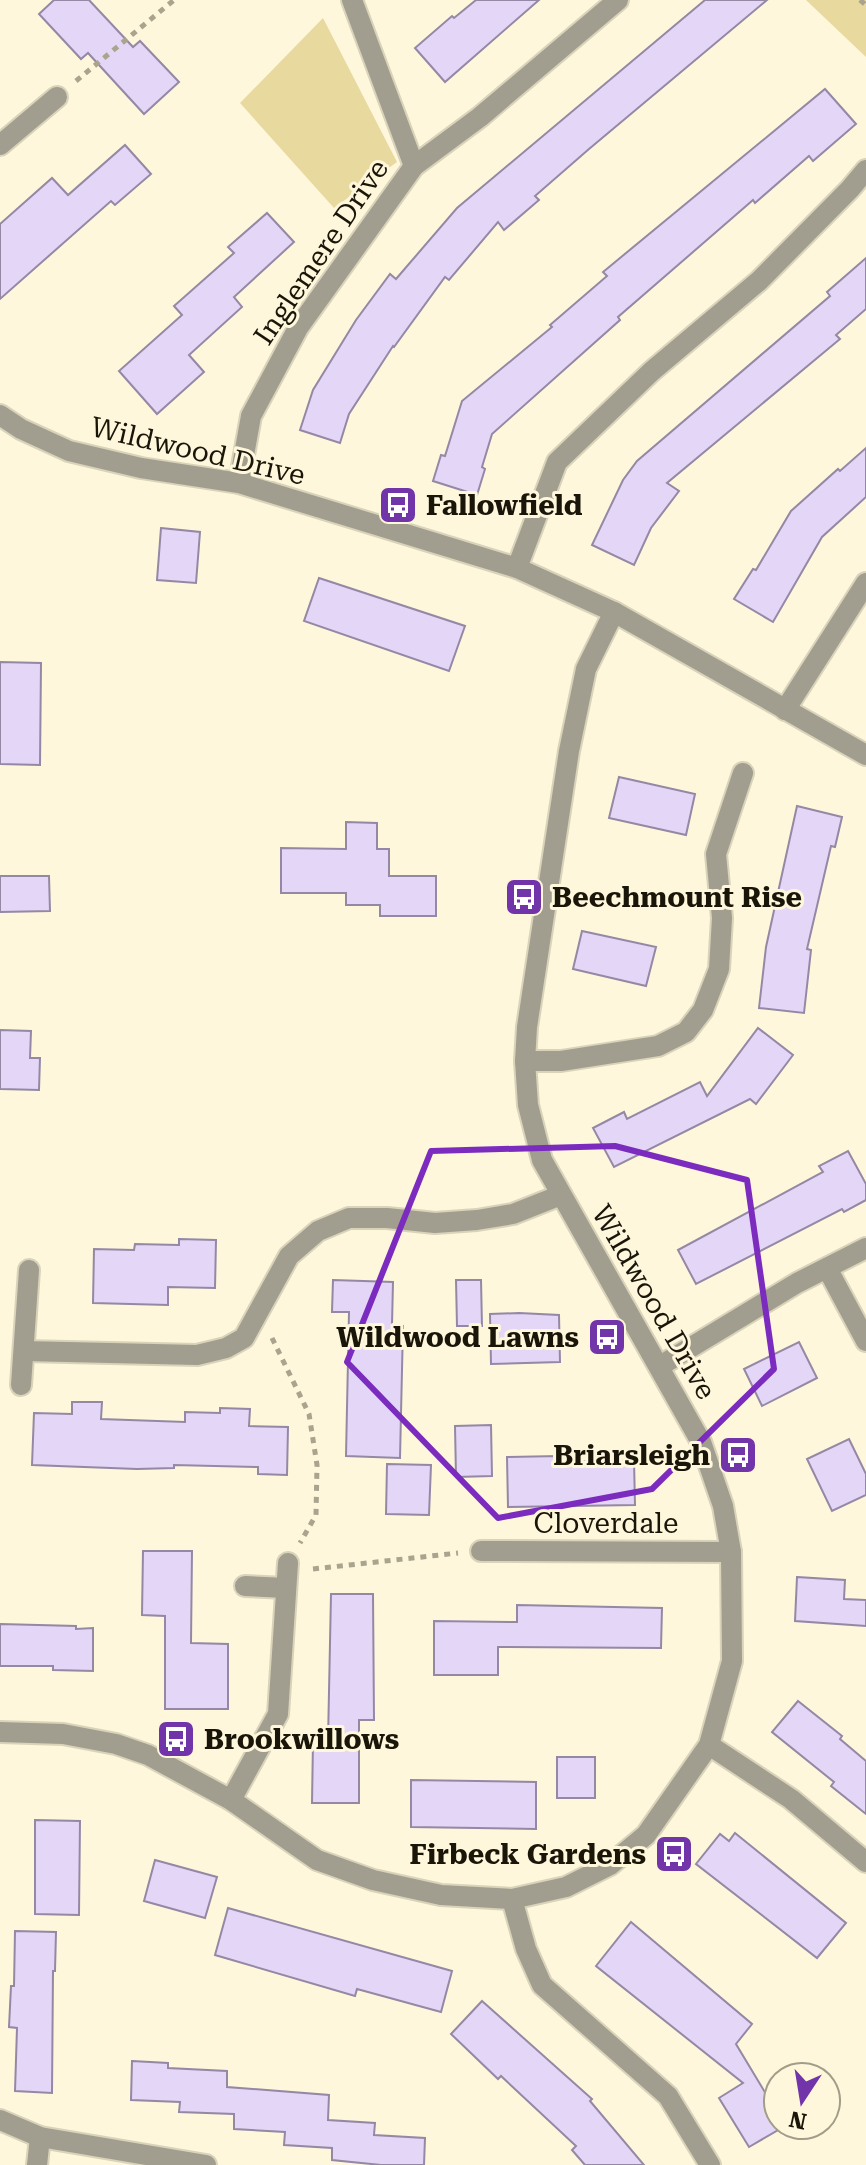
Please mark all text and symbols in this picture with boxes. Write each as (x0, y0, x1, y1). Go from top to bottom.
street label: Inglemere Drive (247, 153, 395, 351)
street label: Wildwood Drive (88, 410, 308, 492)
bus stop icon: Fallowfield (377, 484, 419, 526)
place label: Fallowfield (426, 489, 583, 522)
bus stop icon: Beechmount Rise (503, 876, 545, 918)
place label: Beechmount Rise (552, 881, 802, 914)
street label: Wildwood Drive (585, 1199, 723, 1405)
bus stop icon: Wildwood Lawns (586, 1316, 628, 1358)
place label: Wildwood Lawns (336, 1321, 579, 1354)
bus stop icon: Briarsleigh (717, 1434, 759, 1476)
place label: Briarsleigh (553, 1439, 710, 1472)
street label: Cloverdale (534, 1507, 678, 1540)
bus stop icon: Brookwillows (155, 1718, 197, 1760)
place label: Brookwillows (204, 1723, 399, 1756)
bus stop icon: Firbeck Gardens (653, 1833, 695, 1875)
place label: Firbeck Gardens (410, 1838, 646, 1871)
north arrow (762, 2061, 842, 2141)
text: N (787, 2106, 809, 2134)

